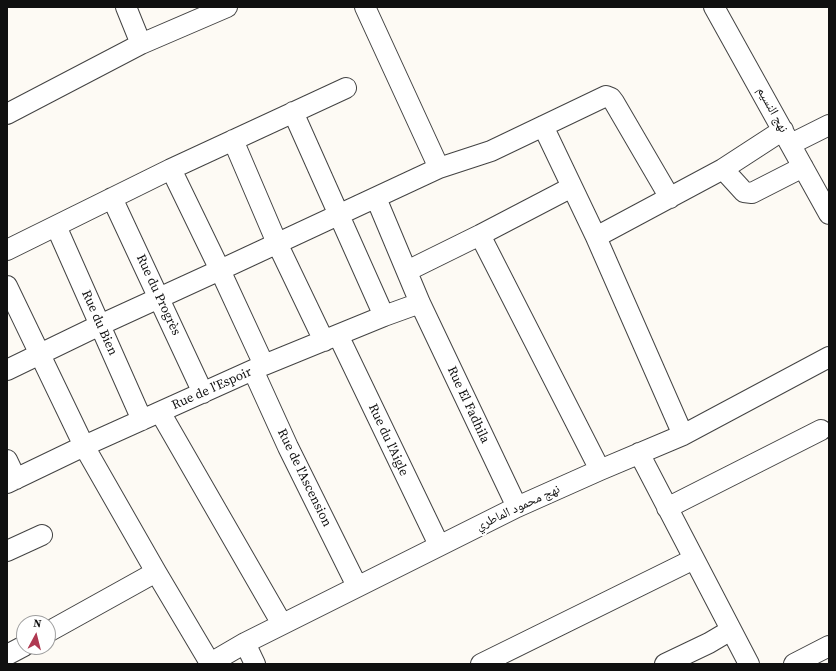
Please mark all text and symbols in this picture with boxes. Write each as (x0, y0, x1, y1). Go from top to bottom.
street label: نهج النسيم (753, 84, 791, 136)
street label: Rue du Progrès (132, 252, 184, 338)
street label: Rue du Bien (78, 288, 120, 358)
street label: Rue de l'Espoir (170, 364, 254, 414)
street label: Rue El Fadhila (443, 364, 493, 446)
street label: Rue du l'Aigle (364, 401, 412, 479)
street label: Rue de l'Ascension (274, 426, 334, 530)
street label: نهج محمود الماطري (473, 482, 563, 534)
north arrow (16, 615, 56, 655)
text: N (33, 616, 42, 632)

